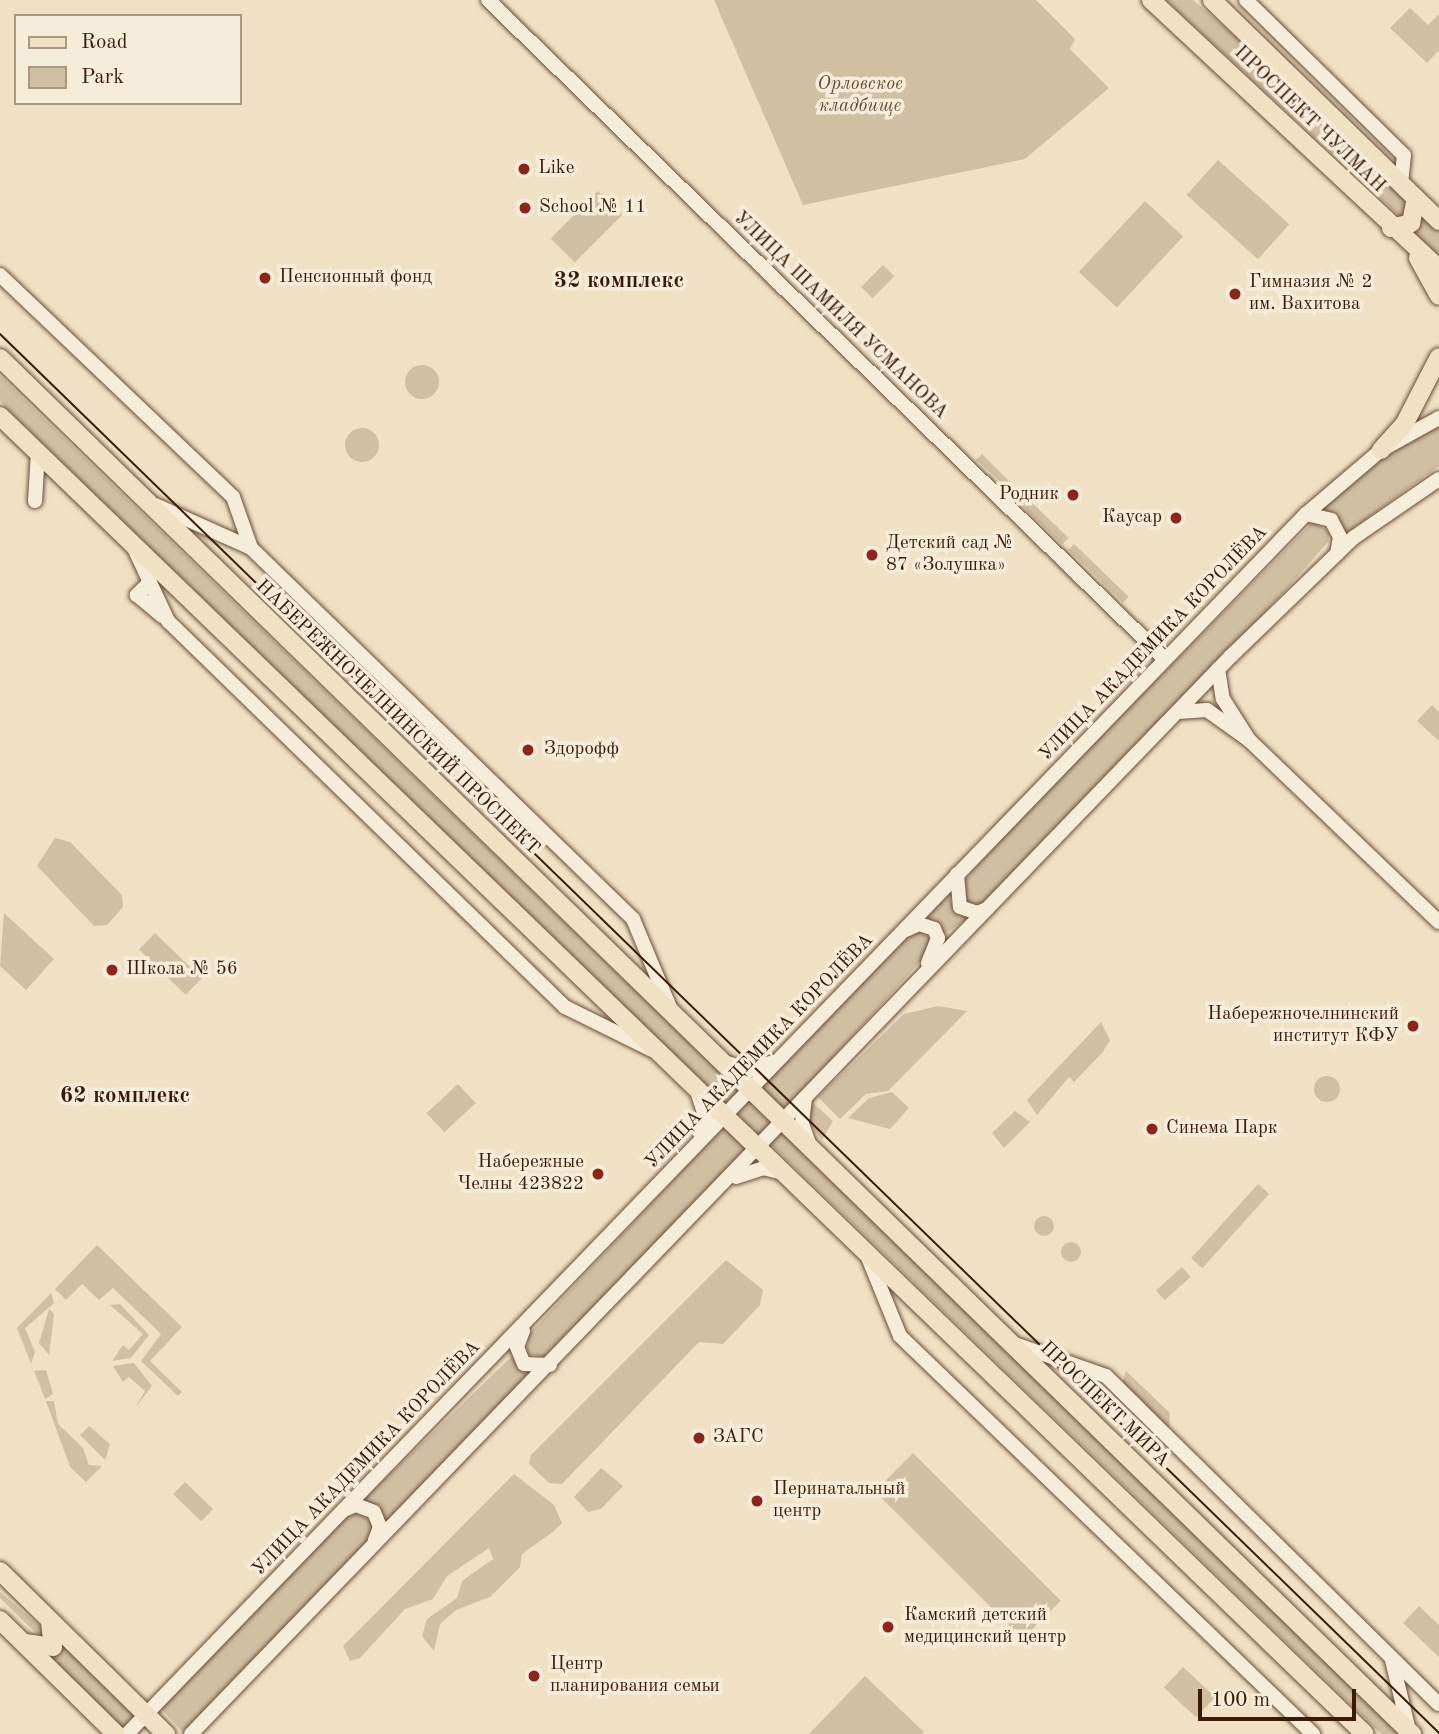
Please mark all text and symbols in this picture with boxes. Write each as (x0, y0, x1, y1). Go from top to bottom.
legend (14, 14, 242, 105)
text: Road (81, 32, 128, 53)
street label: ПРОСПЕКТ ЧУЛМАН (1228, 42, 1390, 198)
text: Park (81, 67, 124, 88)
park label: Орловское кладбище (817, 74, 903, 118)
place label: Like (538, 158, 574, 180)
marker: Like (516, 161, 532, 177)
place label: School № 11 (539, 197, 646, 219)
marker: School № 11 (517, 200, 533, 216)
street label: УЛИЦА ШАМИЛЯ УСМАНОВА (728, 207, 952, 425)
place label: Пенсионный фонд (279, 267, 432, 289)
district label: 32 комплекс (554, 267, 684, 295)
marker: Пенсионный фонд (257, 270, 273, 286)
place label: Гимназия № 2 им. Вахитова (1249, 272, 1373, 316)
marker: Гимназия № 2 им. Вахитова (1227, 286, 1243, 302)
place label: Родник (999, 484, 1059, 506)
marker: Родник (1065, 487, 1081, 503)
place label: Каусар (1102, 507, 1162, 529)
marker: Каусар (1168, 510, 1184, 526)
street label: УЛИЦА АКАДЕМИКА КОРОЛЁВА (1035, 522, 1273, 766)
place label: Детский сад № 87 «Золушка» (886, 533, 1014, 577)
marker: Детский сад № 87 «Золушка» (864, 547, 880, 563)
street label: НАБЕРЕЖНОЧЕЛНИНСКИЙ ПРОСПЕКТ (250, 576, 544, 860)
place label: Здорофф (544, 739, 619, 761)
marker: Здорофф (518, 740, 538, 760)
street label: УЛИЦА АКАДЕМИКА КОРОЛЁВА (641, 930, 879, 1174)
place label: Школа № 56 (126, 959, 238, 981)
marker: Школа № 56 (104, 962, 120, 978)
place label: Набережночелнинский институт КФУ (1207, 1004, 1399, 1048)
marker: Набережночелнинский институт КФУ (1405, 1018, 1421, 1034)
district label: 62 комплекс (60, 1082, 190, 1110)
place label: Синема Парк (1166, 1118, 1277, 1140)
marker: Синема Парк (1144, 1121, 1160, 1137)
place label: Набережные Челны 423822 (457, 1152, 584, 1196)
marker: Набережные Челны 423822 (590, 1166, 606, 1182)
street label: УЛИЦА АКАДЕМИКА КОРОЛЁВА (248, 1337, 486, 1581)
street label: ПРОСПЕКТ МИРА (1034, 1337, 1174, 1473)
place label: ЗАГС (713, 1427, 764, 1449)
marker: ЗАГС (691, 1430, 707, 1446)
place label: Перинатальный центр (773, 1479, 906, 1523)
marker: Перинатальный центр (747, 1491, 767, 1511)
place label: Камский детский медицинский центр (904, 1605, 1066, 1649)
marker: Камский детский медицинский центр (878, 1617, 898, 1637)
place label: Центр планирования семьи (550, 1654, 720, 1698)
marker: Центр планирования семьи (524, 1666, 544, 1686)
scale bar (1201, 1674, 1358, 1718)
text: 100 m (1211, 1690, 1270, 1711)

